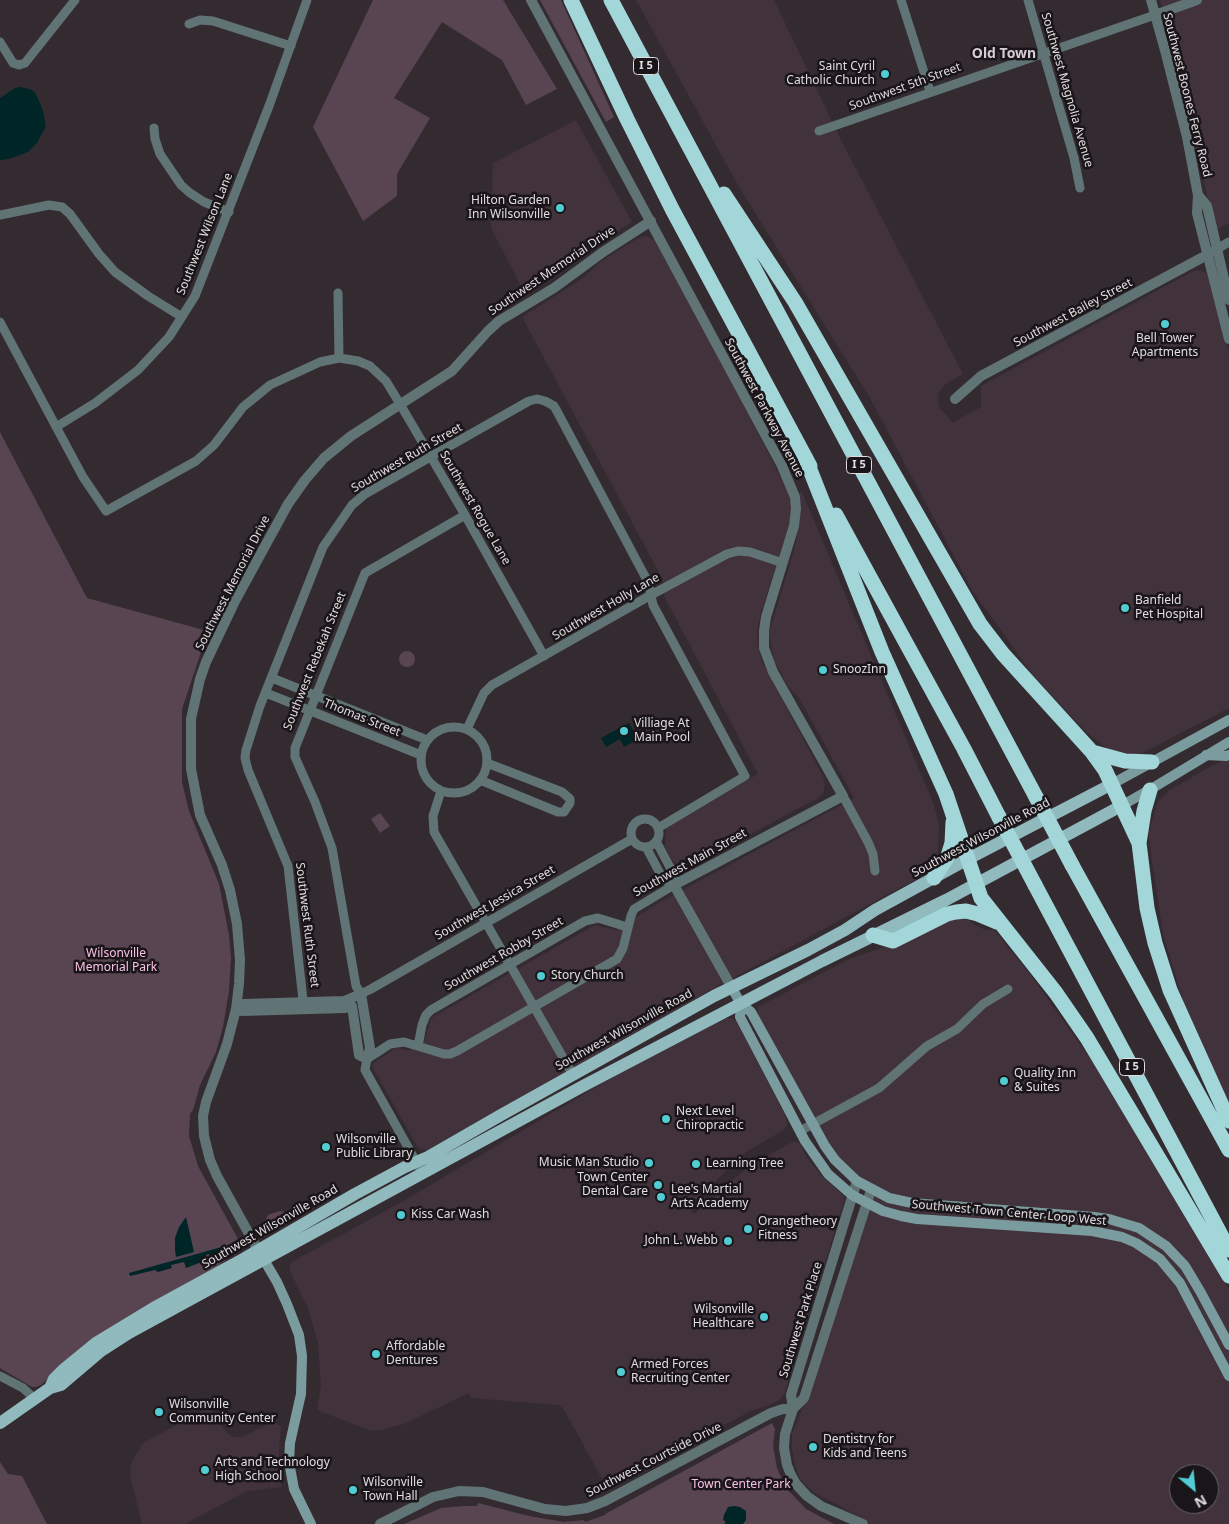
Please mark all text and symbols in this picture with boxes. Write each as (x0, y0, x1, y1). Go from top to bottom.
street label: Southwest Magnolia Avenue (1038, 11, 1096, 169)
street label: Southwest Boones Ferry Road (1160, 11, 1214, 179)
district label: Old Town (972, 46, 1036, 62)
road number: I 5 (634, 58, 658, 74)
place label: Saint Cyril Catholic Church (786, 60, 875, 88)
street label: Southwest 5th Street (847, 60, 963, 114)
marker: Saint Cyril Catholic Church (879, 68, 891, 80)
street label: Southwest Wilson Lane (174, 171, 236, 297)
place label: Hilton Garden Inn Wilsonville (468, 194, 550, 222)
marker: Hilton Garden Inn Wilsonville (554, 202, 566, 214)
street label: Southwest Memorial Drive (486, 223, 618, 319)
street label: Southwest Bailey Street (1011, 276, 1135, 350)
marker: Bell Tower Apartments (1159, 318, 1171, 330)
place label: Bell Tower Apartments (1132, 332, 1198, 360)
street label: Southwest Parkway Avenue (721, 336, 807, 480)
street label: Southwest Ruth Street (349, 420, 465, 496)
street label: Southwest Rogue Lane (437, 449, 513, 567)
road number: I 5 (846, 456, 872, 474)
street label: Southwest Memorial Drive (193, 513, 273, 653)
street label: Southwest Holly Lane (550, 570, 662, 644)
street label: Southwest Rebekah Street (281, 590, 349, 732)
place label: Banfield Pet Hospital (1135, 594, 1203, 622)
marker: Banfield Pet Hospital (1119, 602, 1131, 614)
place label: SnoozInn (833, 663, 886, 677)
marker: SnoozInn (817, 664, 829, 676)
street label: Thomas Street (321, 696, 403, 740)
place label: Villiage At Main Pool (634, 717, 690, 745)
marker: Villiage At Main Pool (618, 725, 630, 737)
street label: Southwest Wilsonville Road (910, 795, 1052, 881)
street label: Southwest Main Street (631, 826, 749, 900)
street label: Southwest Ruth Street (292, 862, 322, 988)
street label: Southwest Jessica Street (432, 863, 558, 943)
street label: Southwest Robby Street (442, 914, 566, 994)
park label: Wilsonville Memorial Park (75, 947, 157, 975)
place label: Story Church (551, 969, 624, 983)
marker: Story Church (535, 970, 547, 982)
street label: Southwest Wilsonville Road (553, 986, 695, 1074)
road number: I 5 (1120, 1058, 1144, 1076)
place label: Quality Inn & Suites (1014, 1067, 1076, 1095)
marker: Quality Inn & Suites (998, 1075, 1010, 1087)
place label: Next Level Chiropractic (676, 1105, 744, 1133)
marker: Next Level Chiropractic (660, 1113, 672, 1125)
place label: Wilsonville Public Library (336, 1133, 412, 1161)
marker: Wilsonville Public Library (320, 1141, 332, 1153)
place label: Music Man Studio (539, 1156, 639, 1170)
marker: Music Man Studio (643, 1157, 655, 1169)
place label: Learning Tree (706, 1157, 783, 1171)
marker: Learning Tree (690, 1158, 702, 1170)
place label: Town Center Dental Care (577, 1171, 648, 1199)
marker: Town Center Dental Care (652, 1179, 664, 1191)
street label: Southwest Wilsonville Road (200, 1182, 340, 1272)
place label: Lee's Martial Arts Academy (671, 1183, 748, 1211)
marker: Lee's Martial Arts Academy (655, 1191, 667, 1203)
street label: Southwest Town Center Loop West (911, 1197, 1107, 1229)
place label: Kiss Car Wash (411, 1208, 489, 1222)
marker: Kiss Car Wash (395, 1209, 407, 1221)
place label: Orangetheory Fitness (758, 1215, 837, 1243)
marker: Orangetheory Fitness (742, 1223, 754, 1235)
place label: John L. Webb (644, 1234, 718, 1248)
marker: John L. Webb (722, 1235, 734, 1247)
street label: Southwest Park Place (776, 1260, 826, 1380)
place label: Wilsonville Healthcare (693, 1303, 754, 1331)
marker: Wilsonville Healthcare (758, 1311, 770, 1323)
place label: Affordable Dentures (386, 1340, 445, 1368)
marker: Affordable Dentures (370, 1348, 382, 1360)
place label: Armed Forces Recruiting Center (631, 1358, 730, 1386)
marker: Armed Forces Recruiting Center (615, 1366, 627, 1378)
place label: Wilsonville Community Center (169, 1398, 276, 1426)
marker: Wilsonville Community Center (153, 1406, 165, 1418)
street label: Southwest Courtside Drive (584, 1420, 724, 1500)
place label: Dentistry for Kids and Teens (823, 1433, 907, 1461)
marker: Dentistry for Kids and Teens (807, 1441, 819, 1453)
place label: Arts and Technology High School (215, 1456, 330, 1484)
marker: Arts and Technology High School (199, 1464, 211, 1476)
north arrow (1169, 1464, 1219, 1514)
place label: Wilsonville Town Hall (363, 1476, 423, 1504)
park label: Town Center Park (691, 1478, 791, 1492)
marker: Wilsonville Town Hall (347, 1484, 359, 1496)
text: N (1191, 1491, 1210, 1513)

